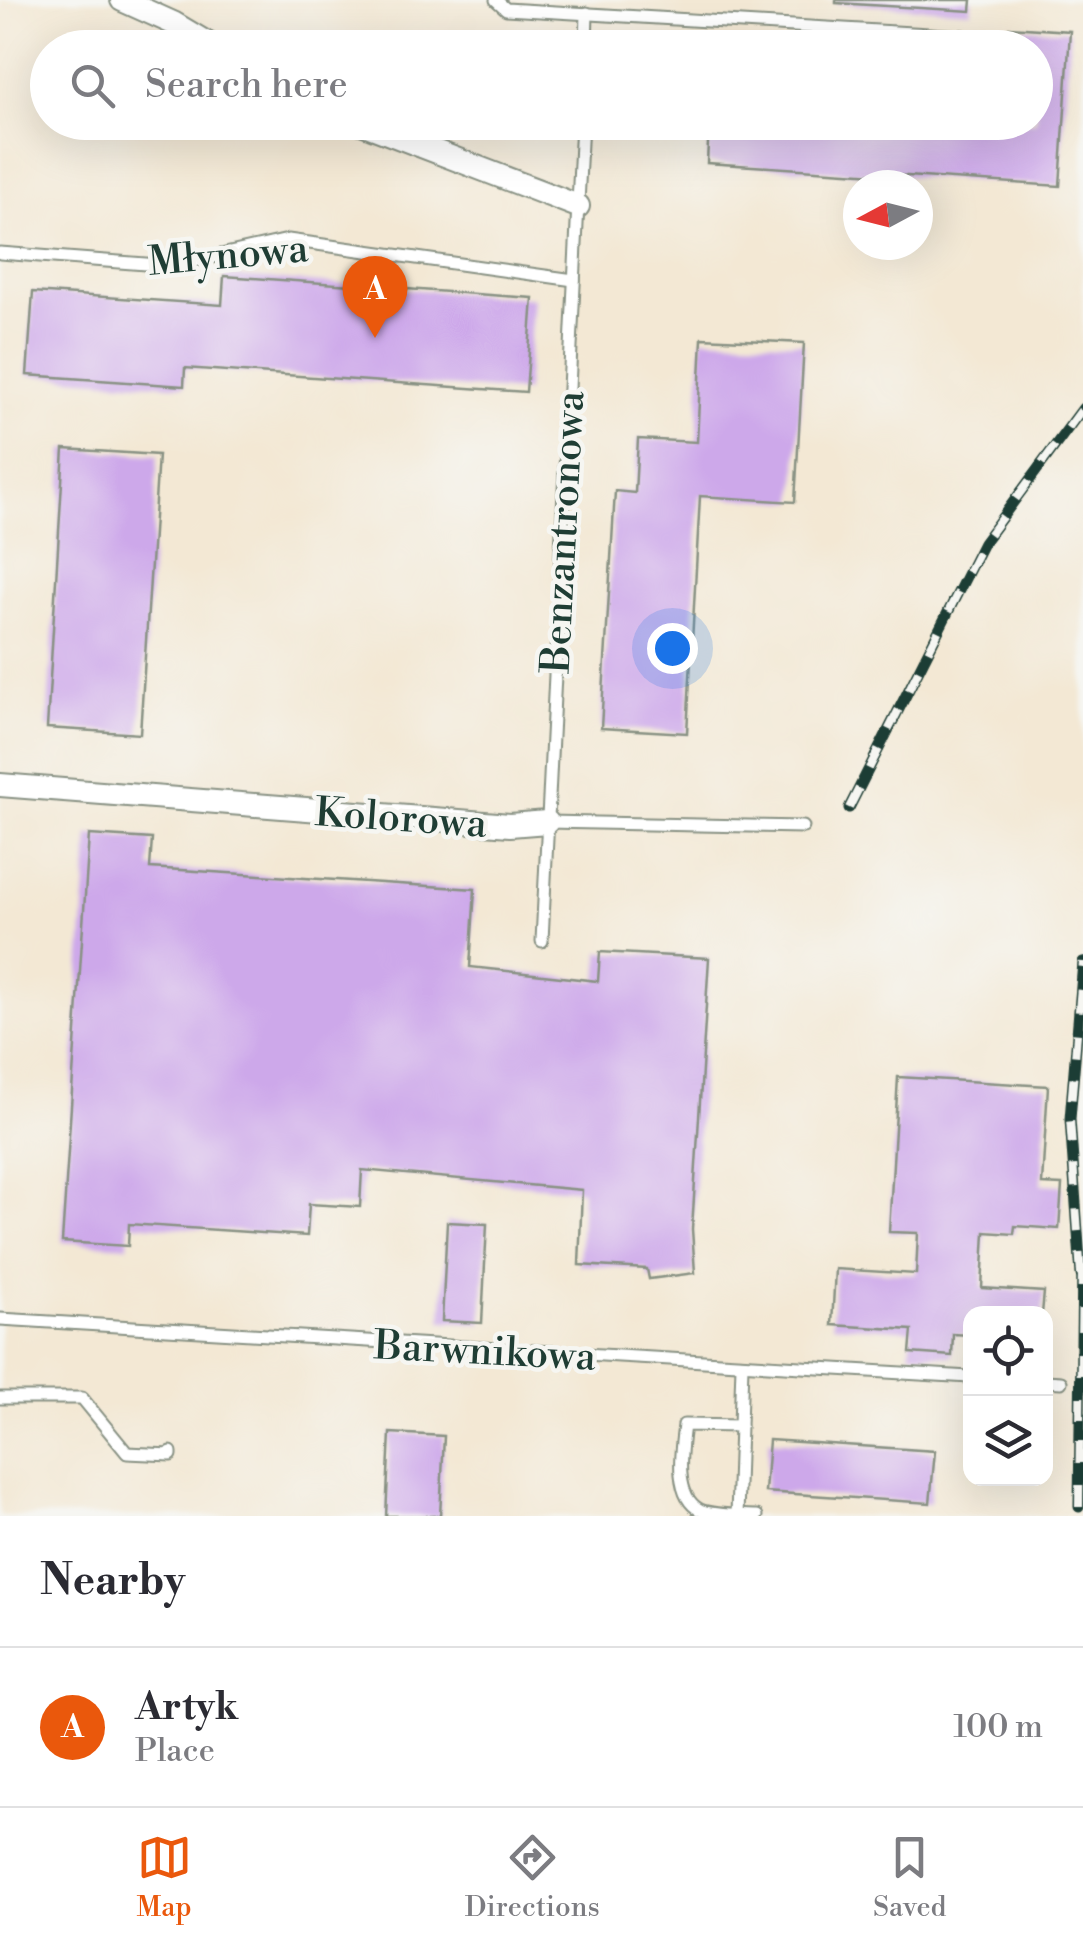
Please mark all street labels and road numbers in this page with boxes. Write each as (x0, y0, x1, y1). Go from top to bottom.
street label: Młynowa (146, 224, 311, 289)
street label: Benzantronowa (532, 389, 596, 675)
street label: Kolorowa (313, 788, 489, 850)
street label: Barwnikowa (372, 1321, 598, 1383)

